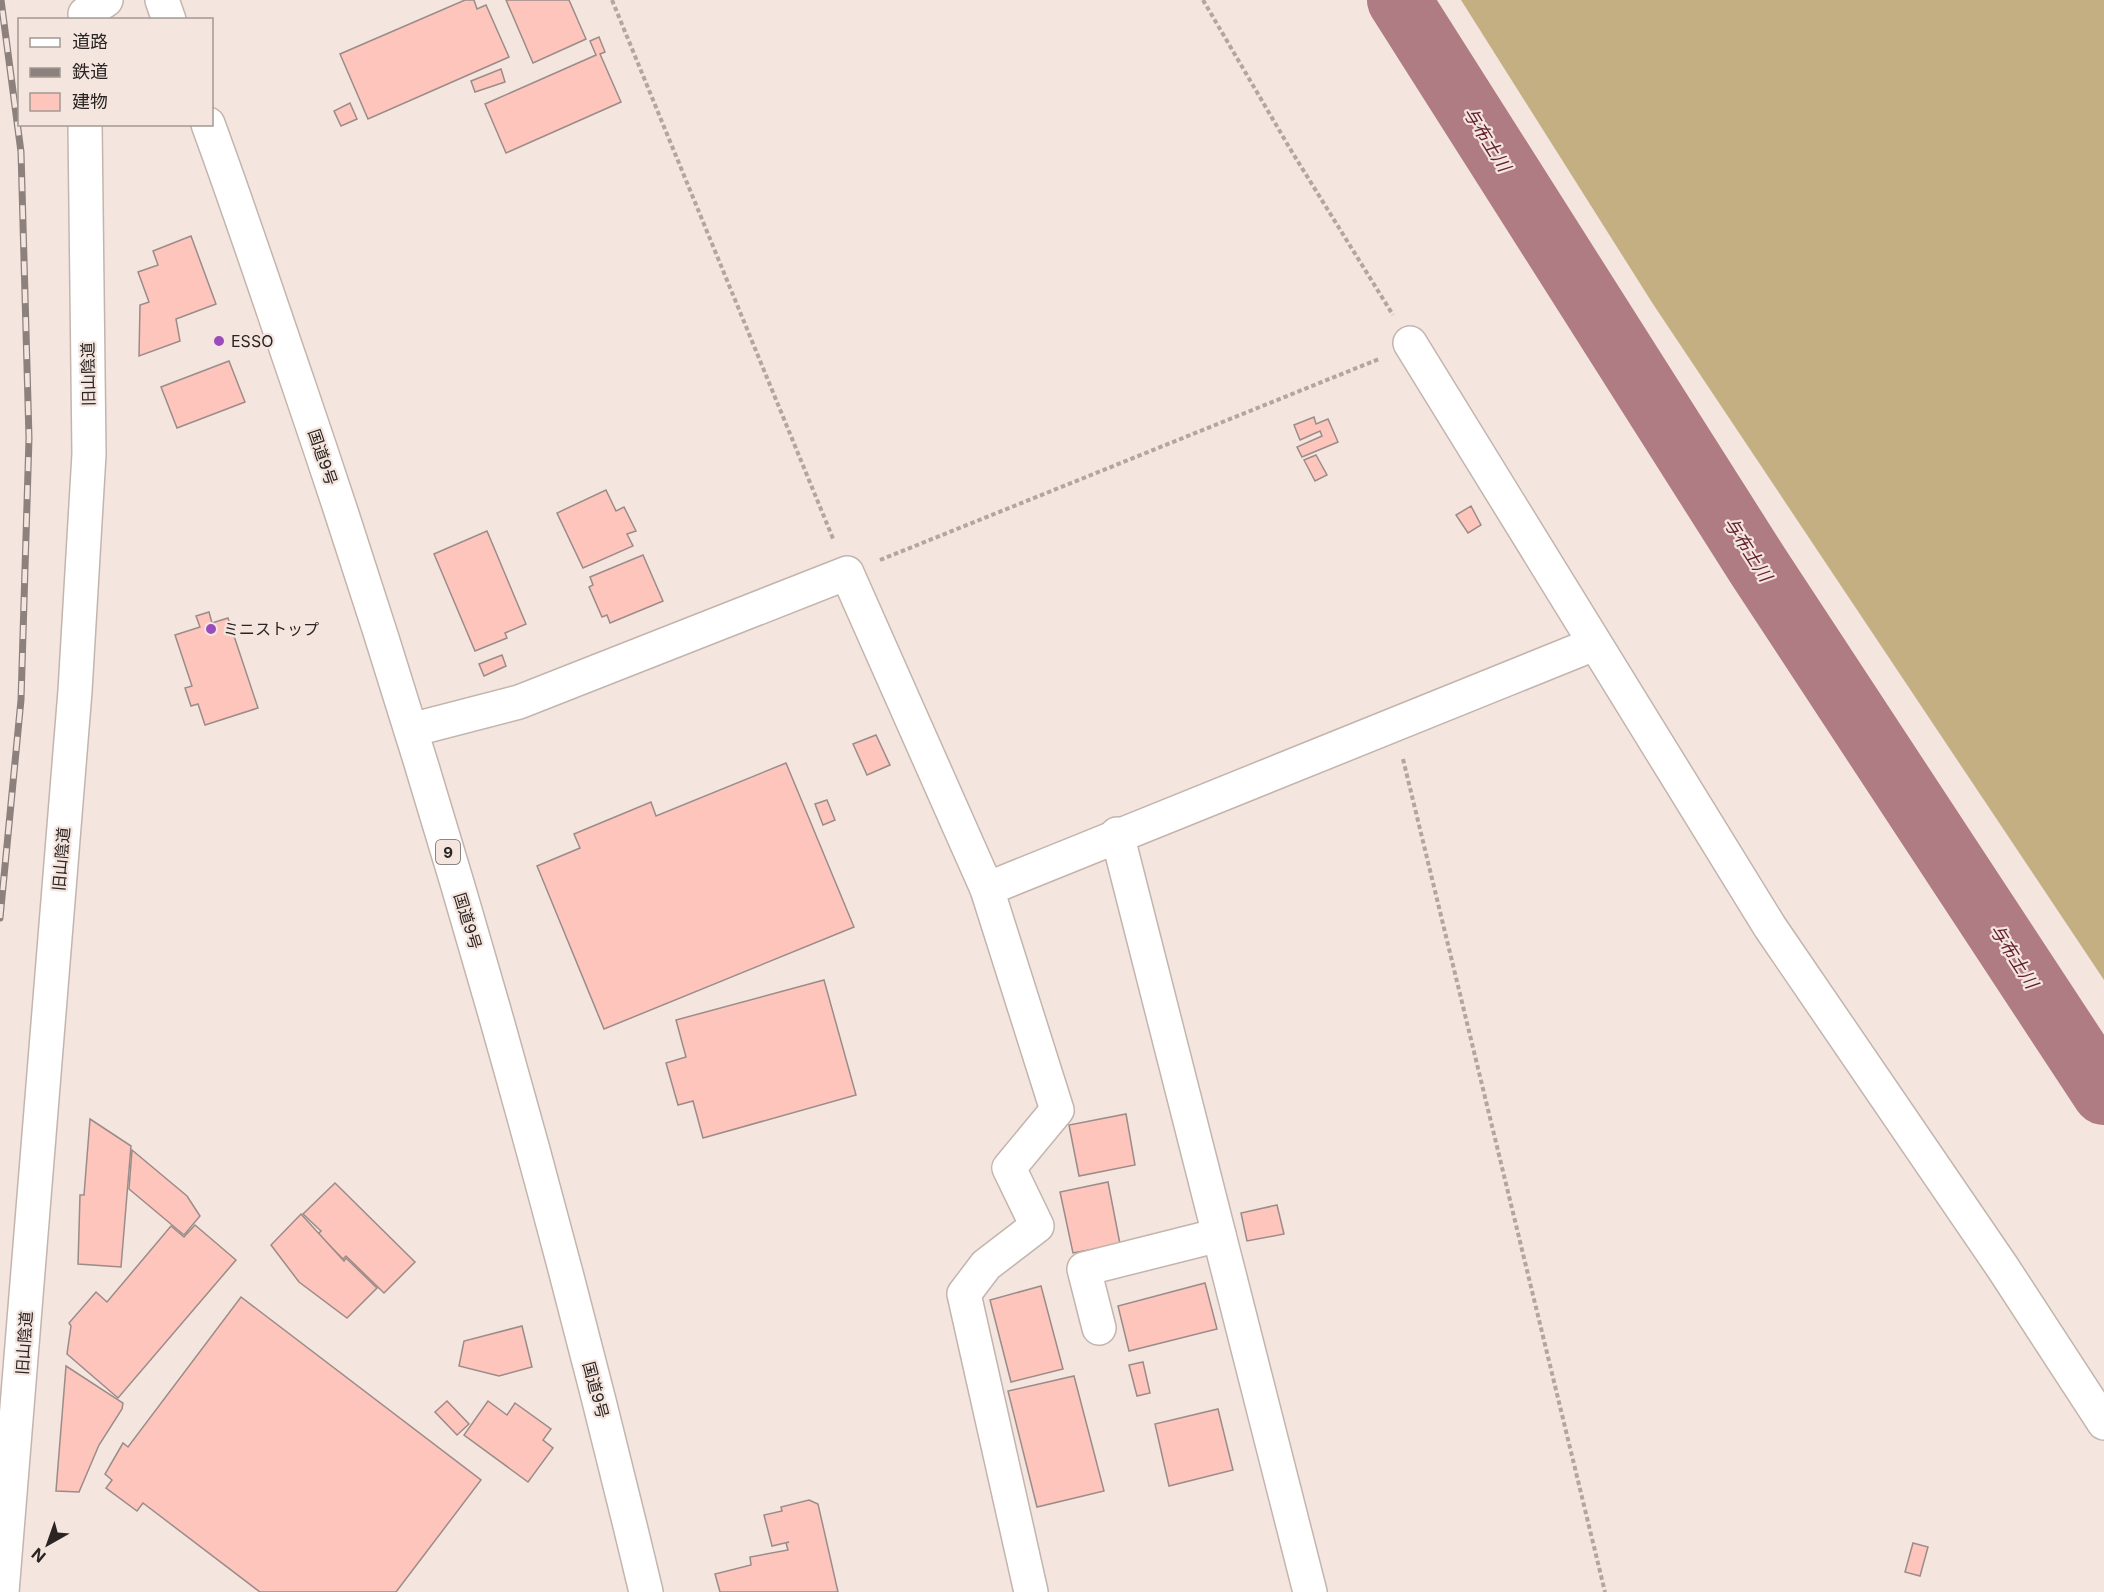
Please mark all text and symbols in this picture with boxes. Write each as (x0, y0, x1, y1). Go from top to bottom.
legend (18, 18, 213, 126)
text: 道路 (72, 31, 108, 52)
text: 鉄道 (72, 61, 108, 82)
text: 建物 (72, 91, 108, 112)
water label: 与布土川 (1459, 103, 1516, 177)
place label: ESSO (231, 331, 273, 351)
marker: ESSO (212, 334, 226, 348)
street label: 旧山陰道 (77, 342, 99, 406)
street label: 国道9号 (304, 426, 342, 488)
water label: 与布土川 (1720, 513, 1778, 587)
place label: ミニストップ (223, 619, 319, 639)
marker: ミニストップ (204, 622, 218, 636)
street label: 旧山陰道 (48, 826, 74, 892)
road number: 9 (436, 840, 460, 864)
street label: 国道9号 (450, 890, 486, 952)
water label: 与布土川 (1986, 920, 2044, 994)
street label: 旧山陰道 (12, 1310, 36, 1376)
street label: 国道9号 (579, 1359, 613, 1421)
north arrow (18, 1514, 78, 1574)
text: N (27, 1544, 49, 1567)

